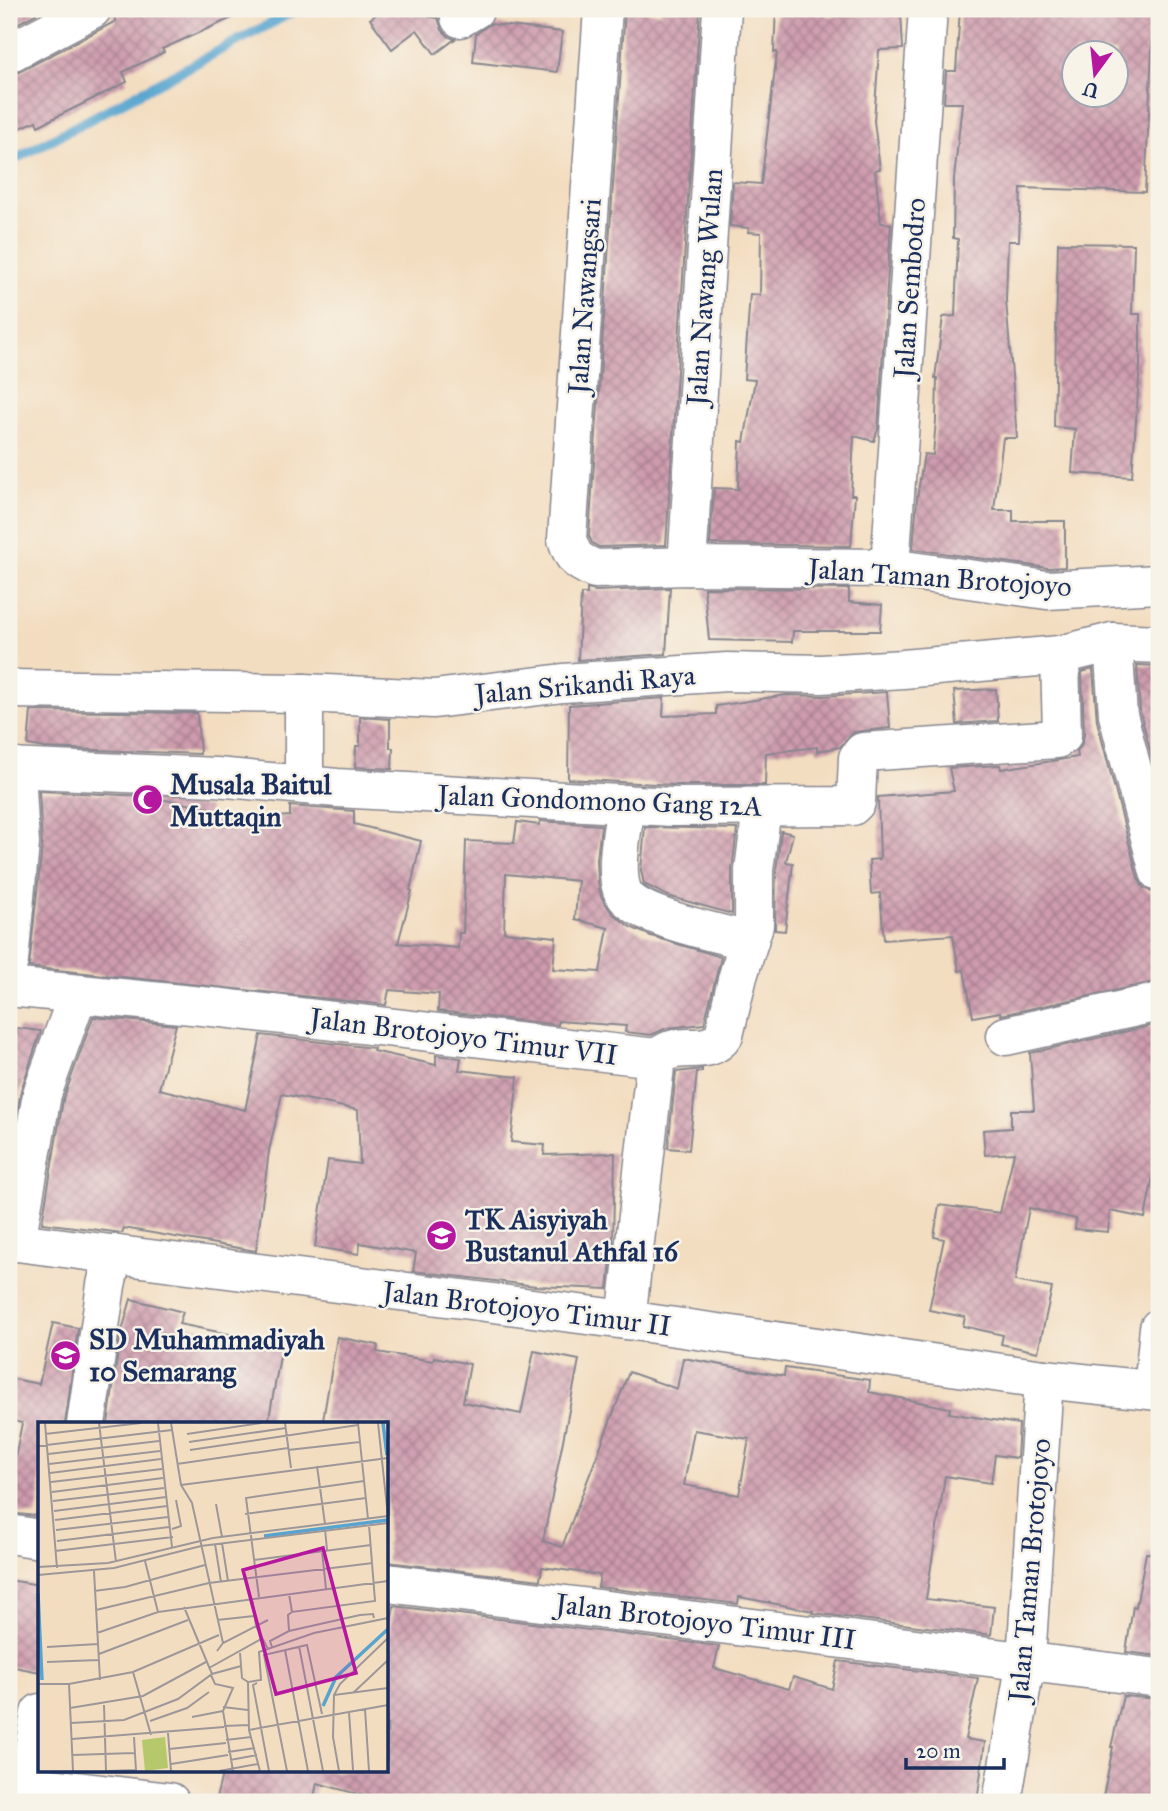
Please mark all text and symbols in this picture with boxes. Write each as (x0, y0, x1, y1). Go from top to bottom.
north arrow (1060, 38, 1130, 108)
text: U (1080, 77, 1101, 103)
street label: Jalan Nawang Wulan (679, 167, 730, 410)
street label: Jalan Nawangsari (560, 197, 609, 398)
street label: Jalan Sembodro (886, 197, 933, 382)
street label: Jalan Taman Brotojoyo (804, 551, 1073, 604)
street label: Jalan Srikandi Raya (470, 657, 697, 712)
place label: Musala Baitul Muttaqin (170, 767, 332, 834)
street label: Jalan Gondomono Gang 12A (434, 777, 763, 824)
mosque icon: Musala Baitul Muttaqin (130, 783, 164, 817)
street label: Jalan Brotojoyo Timur VII (305, 1000, 620, 1073)
place label: TK Aisyiyah Bustanul Athfal 16 (465, 1202, 680, 1269)
school or university icon: TK Aisyiyah Bustanul Athfal 16 (425, 1218, 459, 1252)
street label: Jalan Brotojoyo Timur II (378, 1273, 673, 1344)
place label: SD Muhammadiyah 10 Semarang (89, 1322, 325, 1389)
school or university icon: SD Muhammadiyah 10 Semarang (49, 1338, 83, 1372)
inset map (38, 1422, 388, 1772)
street label: Jalan Taman Brotojoyo (1000, 1437, 1058, 1706)
street label: Jalan Brotojoyo Timur III (551, 1585, 858, 1657)
scale bar (906, 1727, 1004, 1771)
text: 20 m (916, 1738, 961, 1764)

